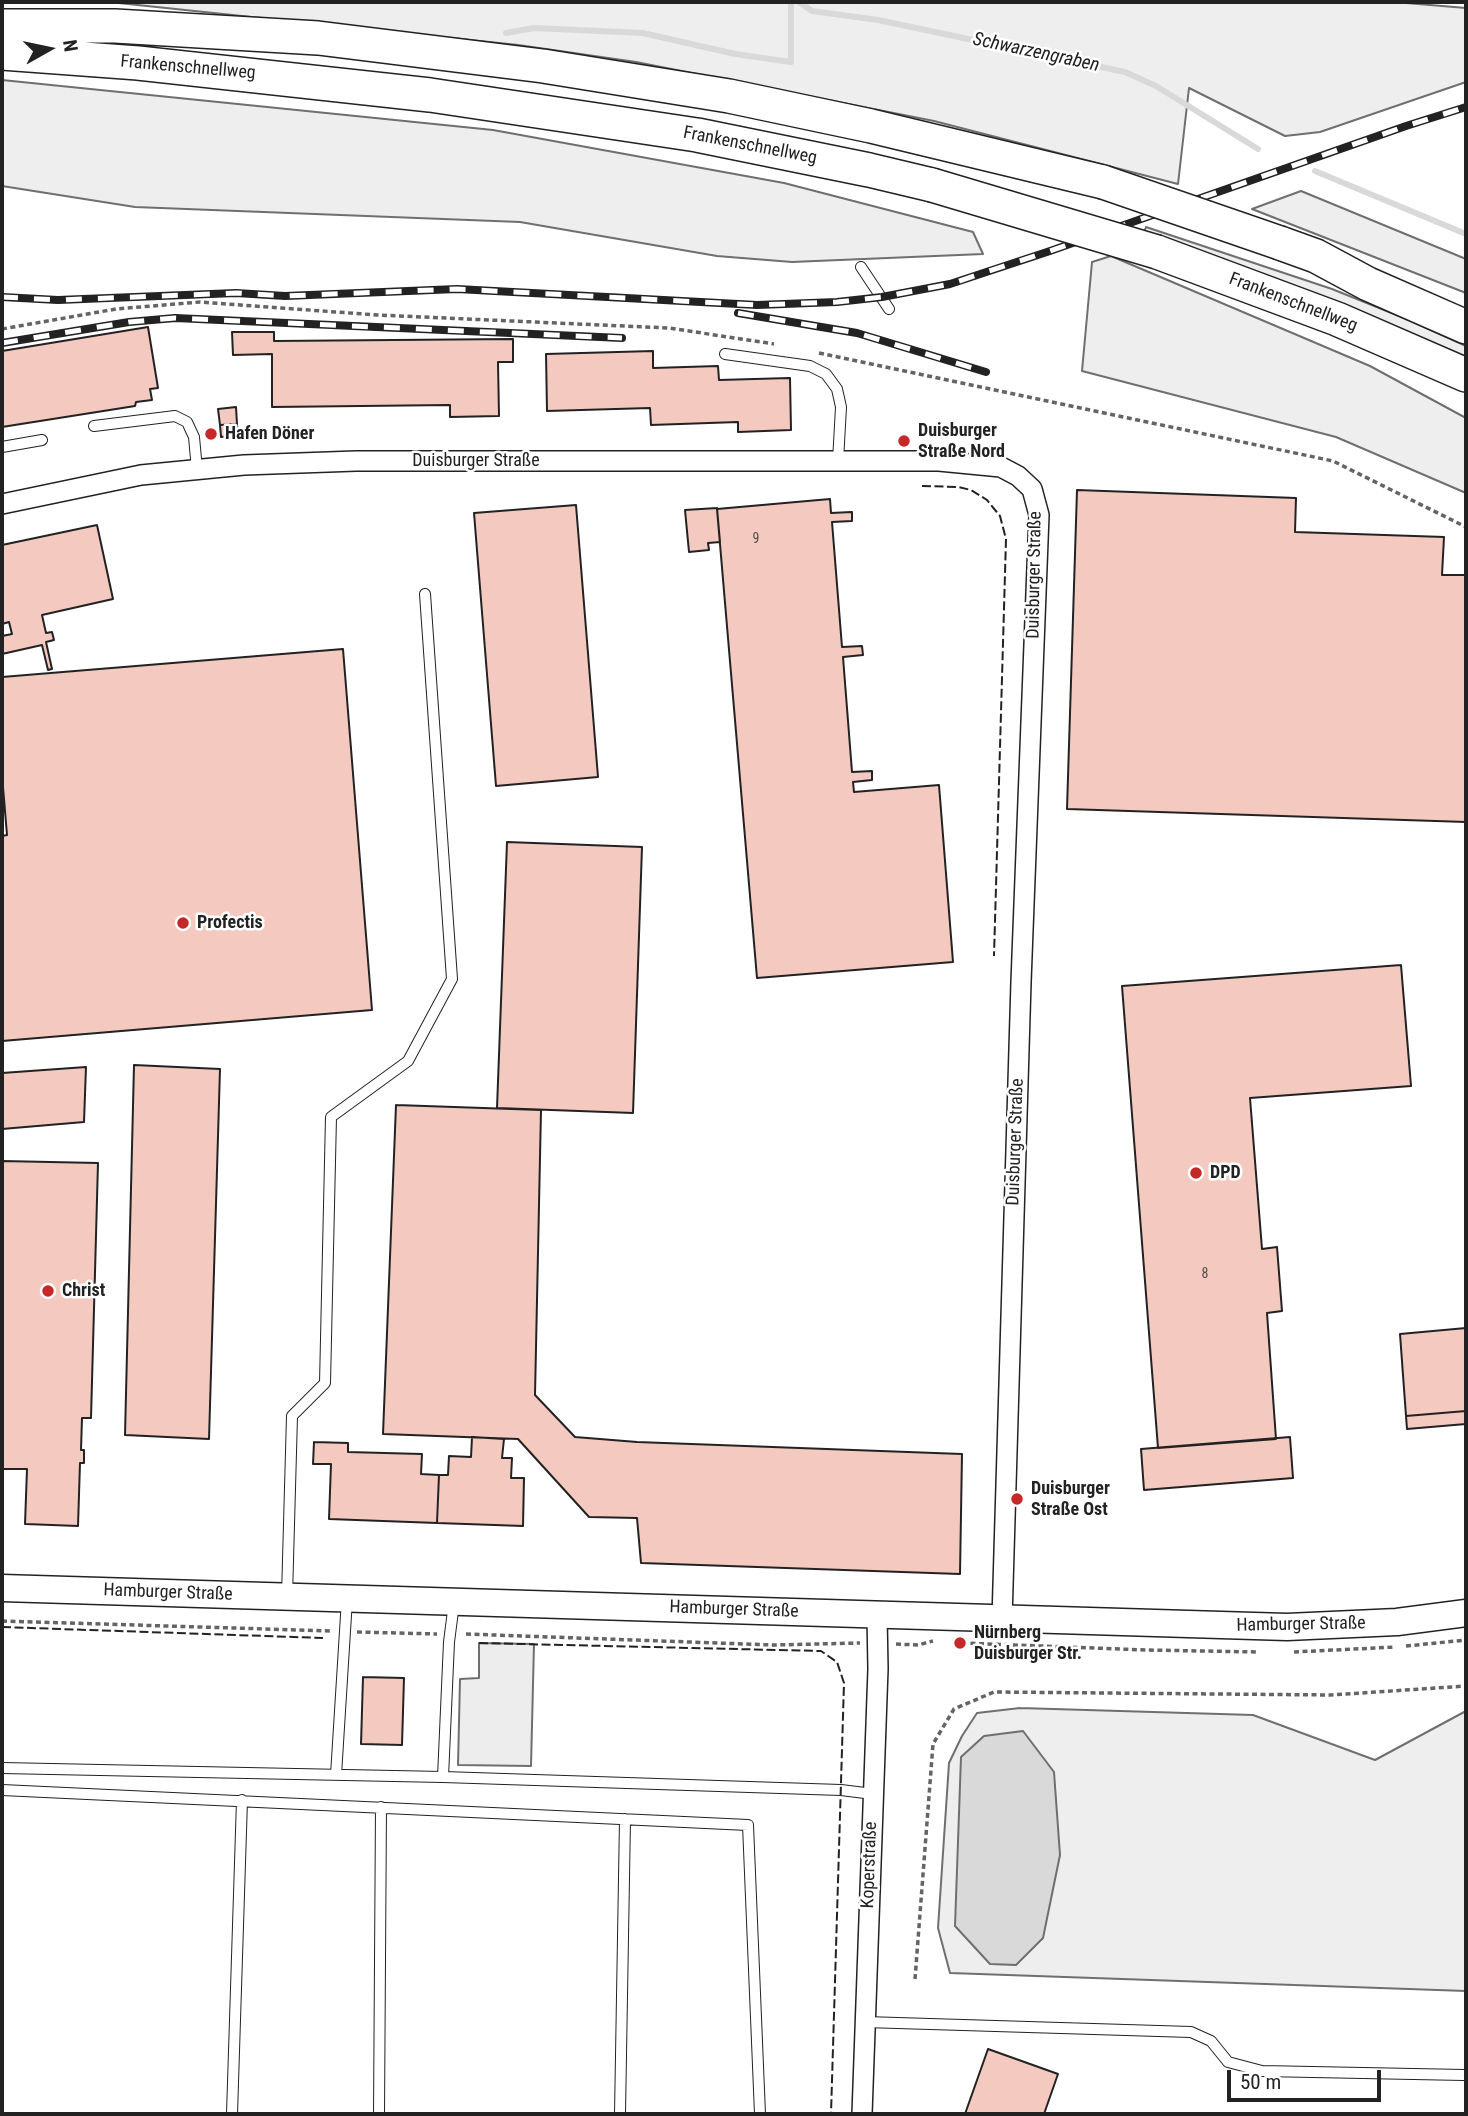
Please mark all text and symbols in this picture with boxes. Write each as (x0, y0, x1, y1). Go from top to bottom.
north arrow (14, 14, 84, 84)
water label: Schwarzengraben (971, 28, 1101, 78)
text: N (58, 38, 83, 53)
street label: Frankenschnellweg (119, 51, 257, 85)
street label: Frankenschnellweg (681, 122, 819, 170)
street label: Frankenschnellweg (1226, 269, 1360, 337)
place label: Duisburger Straße Nord (918, 420, 1005, 462)
place label: Hafen Döner (225, 423, 314, 445)
marker: Hafen Döner (203, 426, 219, 442)
marker: Duisburger Straße Nord (896, 433, 912, 449)
street label: Duisburger Straße (412, 450, 540, 472)
street label: Duisburger Straße (1023, 511, 1047, 639)
house number: 9 (753, 531, 759, 547)
place label: Profectis (197, 912, 263, 934)
marker: Profectis (175, 915, 191, 931)
street label: Duisburger Straße (1003, 1078, 1029, 1206)
place label: DPD (1210, 1162, 1241, 1184)
marker: DPD (1188, 1165, 1204, 1181)
house number: 8 (1202, 1266, 1208, 1282)
place label: Christ (62, 1280, 105, 1302)
marker: Christ (40, 1283, 56, 1299)
place label: Duisburger Straße Ost (1031, 1478, 1110, 1520)
marker: Duisburger Straße Ost (1009, 1491, 1025, 1507)
street label: Hamburger Straße (103, 1580, 233, 1606)
street label: Hamburger Straße (669, 1597, 799, 1623)
street label: Hamburger Straße (1236, 1613, 1366, 1637)
place label: Nürnberg Duisburger Str. (974, 1622, 1082, 1664)
marker: Nürnberg Duisburger Str. (952, 1635, 968, 1651)
street label: Koperstraße (858, 1821, 882, 1909)
scale bar (1230, 2056, 1384, 2100)
text: 50 m (1240, 2070, 1281, 2094)

